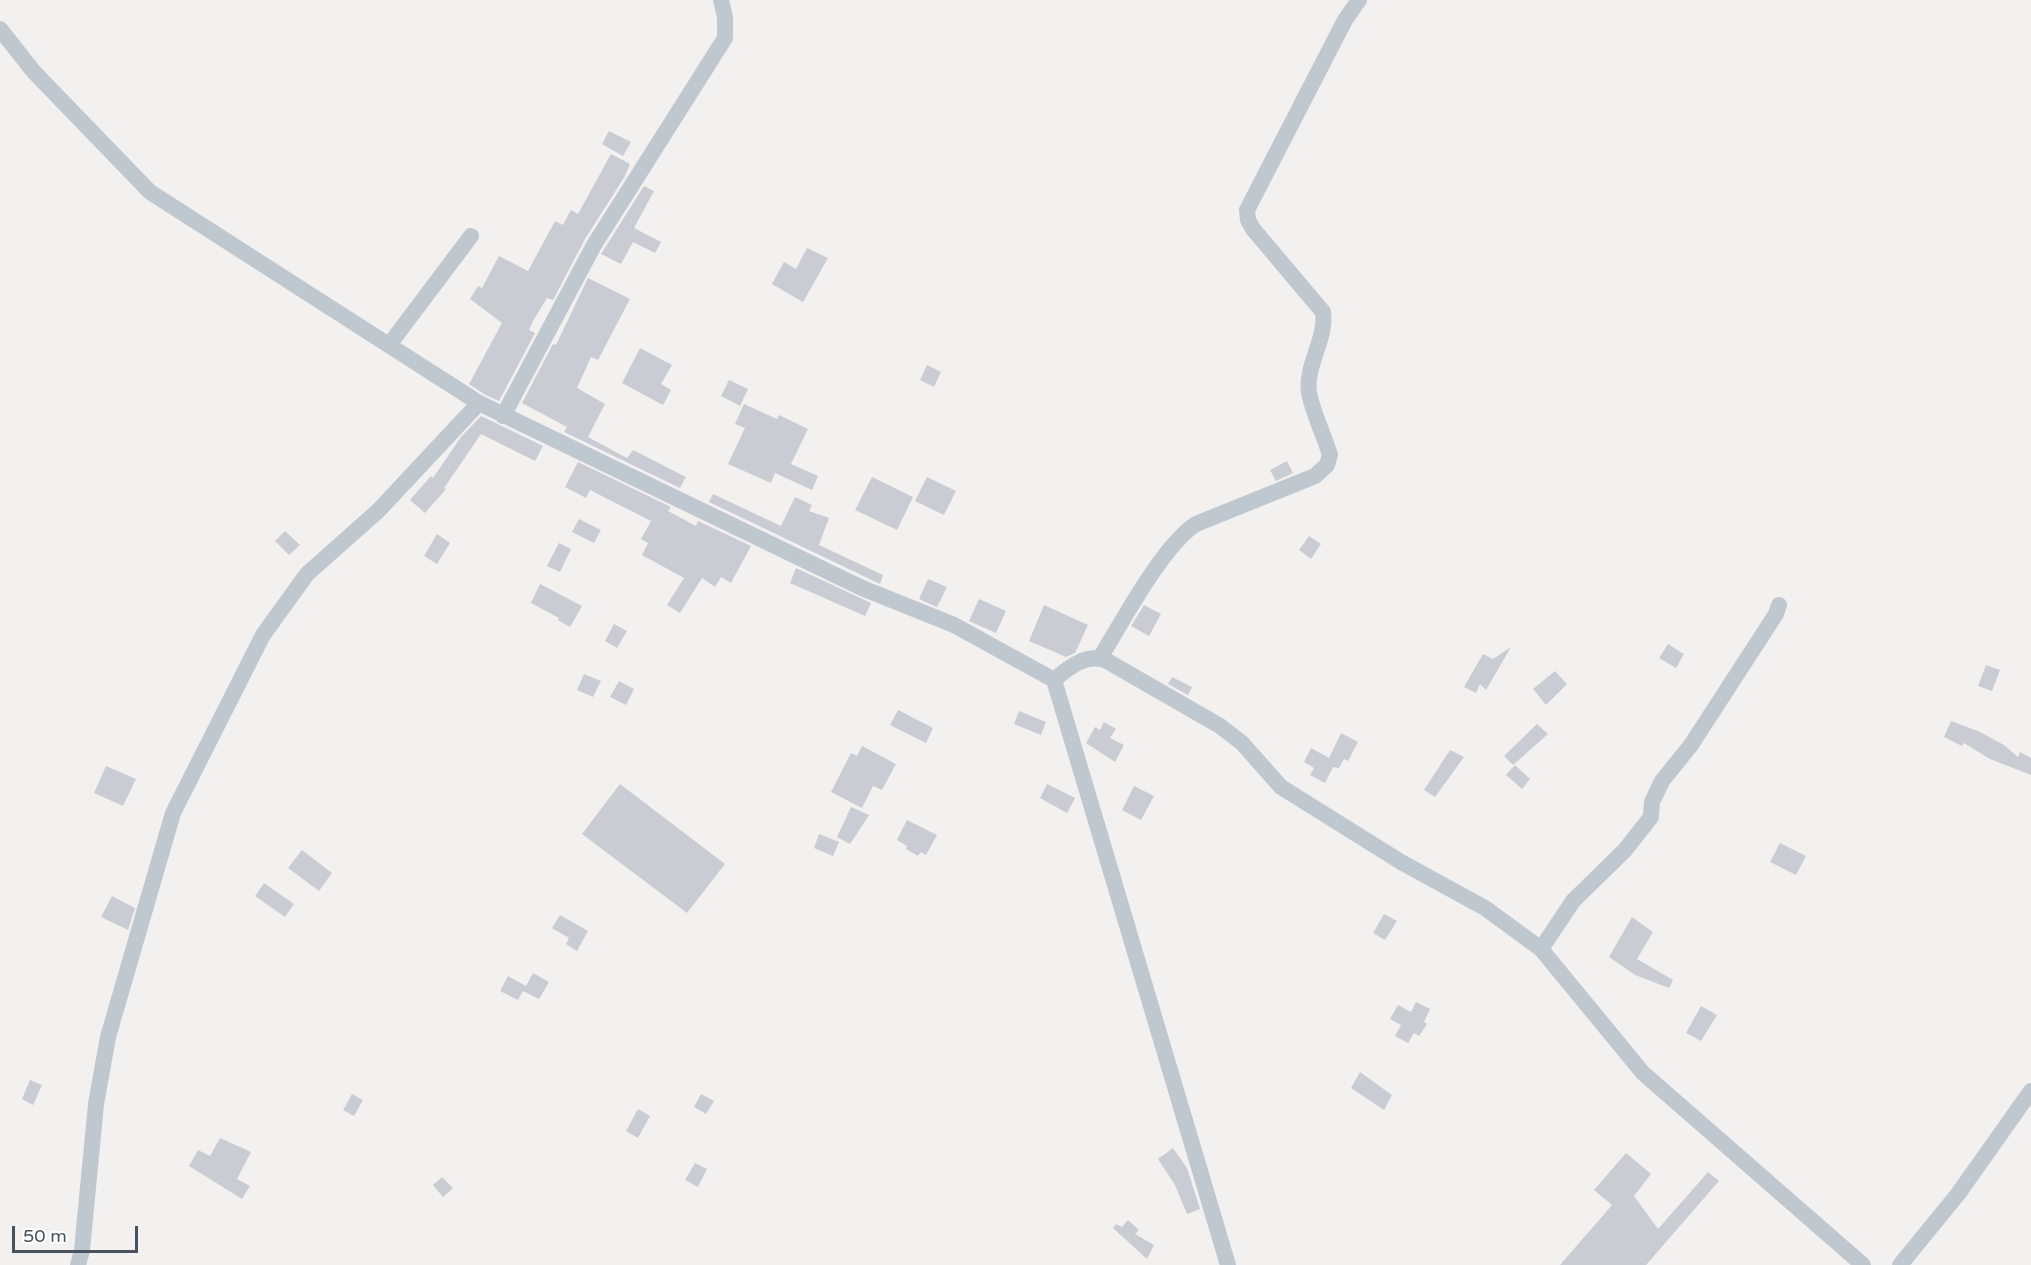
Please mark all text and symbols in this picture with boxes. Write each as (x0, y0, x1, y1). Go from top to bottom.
scale bar (15, 1214, 141, 1252)
text: 50 m (23, 1225, 67, 1247)

